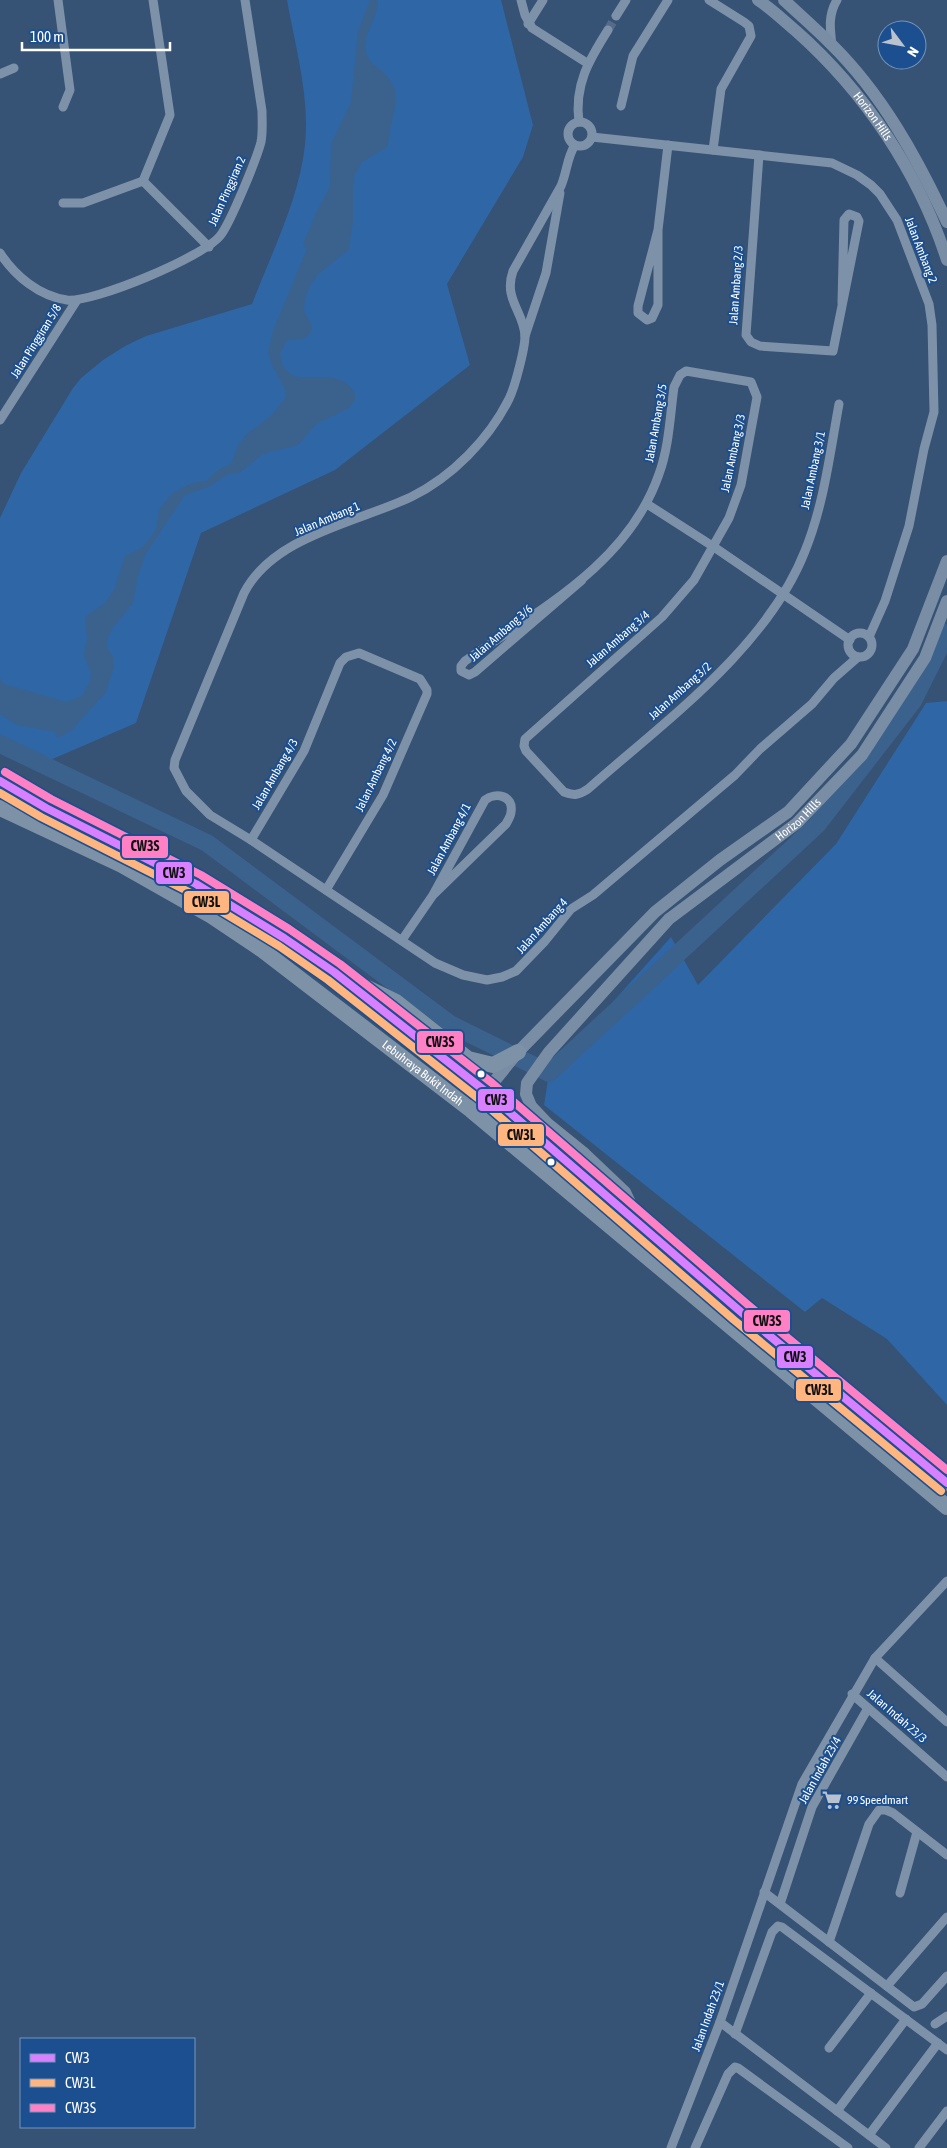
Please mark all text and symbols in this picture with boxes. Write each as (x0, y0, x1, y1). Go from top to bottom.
scale bar (22, 20, 170, 52)
north arrow (877, 20, 927, 70)
text: 100 m (30, 28, 64, 45)
text: N (904, 44, 922, 60)
street label: Horizon Hills (850, 89, 895, 143)
street label: Jalan Pinggiran 2 (205, 154, 249, 228)
street label: Jalan Ambang 2 (902, 215, 940, 285)
street label: Jalan Ambang 2/3 (726, 245, 746, 325)
street label: Jalan Pinggiran 5/8 (8, 301, 64, 380)
street label: Jalan Ambang 3/5 (642, 383, 670, 463)
street label: Jalan Ambang 3/3 (718, 413, 748, 493)
street label: Jalan Ambang 3/1 (798, 429, 828, 510)
street label: Jalan Ambang 1 (292, 499, 362, 539)
street label: Jalan Ambang 3/6 (466, 601, 536, 664)
street label: Jalan Ambang 3/4 (583, 607, 653, 670)
street label: Jalan Ambang 3/2 (646, 659, 714, 723)
street label: Jalan Ambang 4/3 (249, 736, 301, 812)
street label: Jalan Ambang 4/2 (352, 736, 400, 814)
street label: Horizon Hills (773, 795, 824, 844)
street label: Jalan Ambang 4/1 (424, 800, 474, 877)
line badge: CW3S (121, 835, 169, 859)
text: CW3S (131, 838, 160, 854)
line badge: CW3 (155, 861, 193, 885)
text: CW3 (162, 865, 186, 881)
line badge: CW3L (183, 890, 230, 914)
text: CW3L (192, 894, 221, 910)
street label: Jalan Ambang 4 (513, 895, 571, 957)
line badge: CW3S (416, 1030, 464, 1054)
text: CW3S (426, 1034, 455, 1050)
street label: Lebuhraya Bukit Indah (379, 1037, 466, 1109)
unlabelled marker (476, 1069, 486, 1079)
line badge: CW3 (477, 1088, 515, 1112)
text: CW3 (484, 1092, 508, 1108)
line badge: CW3L (497, 1123, 545, 1147)
text: CW3L (507, 1127, 536, 1143)
unlabelled marker (546, 1157, 556, 1167)
line badge: CW3S (743, 1309, 791, 1333)
text: CW3S (753, 1313, 782, 1329)
line badge: CW3 (776, 1345, 814, 1369)
text: CW3 (783, 1349, 807, 1365)
line badge: CW3L (795, 1378, 842, 1402)
text: CW3L (805, 1382, 834, 1398)
street label: Jalan Indah 23/3 (864, 1686, 930, 1746)
street label: Jalan Indah 23/4 (796, 1734, 844, 1806)
supermarket icon: 99 Speedmart (821, 1789, 843, 1811)
place label: 99 Speedmart (847, 1793, 909, 1807)
street label: Jalan Indah 23/1 (689, 1978, 727, 2053)
legend (20, 2038, 195, 2128)
text: CW3 (65, 2049, 90, 2066)
text: CW3L (65, 2074, 96, 2091)
text: CW3S (65, 2099, 96, 2116)

